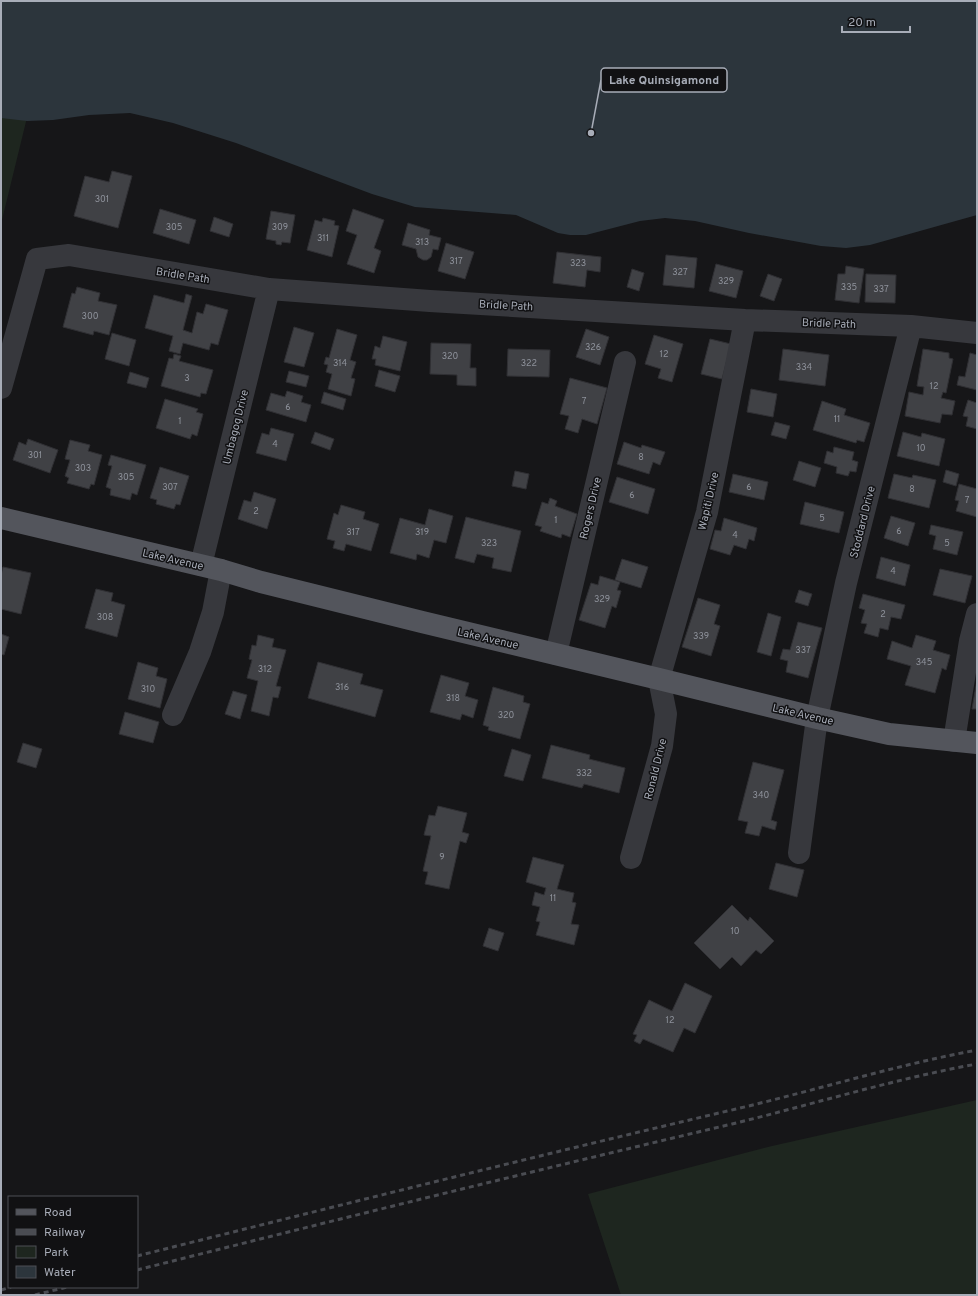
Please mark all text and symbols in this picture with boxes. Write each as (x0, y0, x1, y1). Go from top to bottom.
scale bar (842, 8, 910, 34)
text: 20 m (848, 15, 876, 31)
callout: Lake Quinsigamond (601, 68, 727, 92)
text: Lake Quinsigamond (609, 73, 719, 89)
house number: 301 (95, 194, 109, 205)
house number: 305 (166, 222, 182, 233)
house number: 309 (272, 222, 288, 233)
house number: 311 (317, 233, 329, 244)
house number: 313 (415, 237, 429, 248)
house number: 317 (449, 256, 463, 267)
house number: 323 (570, 258, 586, 269)
street label: Bridle Path (155, 265, 211, 287)
house number: 327 (672, 267, 688, 278)
house number: 329 (718, 276, 734, 287)
house number: 335 (841, 282, 857, 293)
house number: 337 (873, 284, 889, 295)
street label: Bridle Path (478, 298, 533, 314)
house number: 300 (82, 311, 99, 322)
street label: Bridle Path (802, 316, 856, 332)
house number: 326 (585, 342, 601, 353)
house number: 12 (660, 349, 668, 360)
house number: 320 (442, 351, 458, 362)
house number: 314 (333, 358, 347, 369)
house number: 322 (521, 358, 537, 369)
house number: 334 (796, 362, 813, 373)
house number: 3 (184, 373, 190, 384)
house number: 12 (930, 381, 938, 392)
street label: Umbagog Drive (220, 388, 252, 466)
house number: 7 (582, 396, 587, 407)
house number: 6 (285, 402, 291, 413)
house number: 11 (834, 414, 840, 425)
house number: 1 (178, 416, 182, 427)
house number: 4 (272, 439, 278, 450)
house number: 10 (916, 443, 926, 454)
house number: 301 (28, 450, 42, 461)
house number: 8 (638, 452, 644, 463)
house number: 303 (75, 463, 91, 474)
street label: Wapiti Drive (695, 471, 722, 532)
house number: 305 (118, 472, 134, 483)
street label: Rogers Drive (577, 476, 605, 541)
house number: 307 (162, 482, 178, 493)
house number: 6 (746, 482, 752, 493)
house number: 8 (909, 484, 915, 495)
street label: Stoddard Drive (847, 485, 879, 560)
house number: 6 (629, 490, 635, 501)
house number: 7 (965, 495, 970, 506)
house number: 2 (253, 506, 259, 517)
house number: 5 (819, 513, 825, 524)
house number: 1 (554, 515, 558, 526)
house number: 6 (896, 526, 902, 537)
house number: 317 (346, 527, 360, 538)
house number: 319 (415, 527, 429, 538)
house number: 4 (732, 530, 738, 541)
house number: 323 (481, 538, 497, 549)
house number: 5 (944, 538, 950, 549)
street label: Lake Avenue (141, 546, 205, 574)
house number: 4 (890, 566, 896, 577)
house number: 329 (594, 594, 610, 605)
house number: 2 (880, 609, 886, 620)
house number: 308 (97, 612, 113, 623)
street label: Lake Avenue (456, 625, 520, 653)
house number: 339 (693, 631, 709, 642)
house number: 337 (795, 645, 811, 656)
house number: 345 (916, 657, 932, 668)
house number: 312 (258, 664, 272, 675)
house number: 316 (335, 682, 349, 693)
house number: 310 (141, 684, 155, 695)
house number: 318 (446, 693, 460, 704)
street label: Lake Avenue (771, 701, 835, 729)
house number: 320 (498, 710, 514, 721)
street label: Ronald Drive (642, 737, 670, 801)
house number: 332 (576, 768, 592, 779)
house number: 340 (753, 790, 770, 801)
house number: 9 (439, 852, 445, 863)
house number: 11 (550, 893, 556, 904)
house number: 10 (730, 926, 740, 937)
house number: 12 (666, 1015, 674, 1026)
legend (8, 1196, 138, 1288)
text: Road (44, 1205, 72, 1221)
text: Railway (44, 1225, 85, 1241)
text: Park (44, 1245, 69, 1261)
text: Water (44, 1265, 76, 1281)

